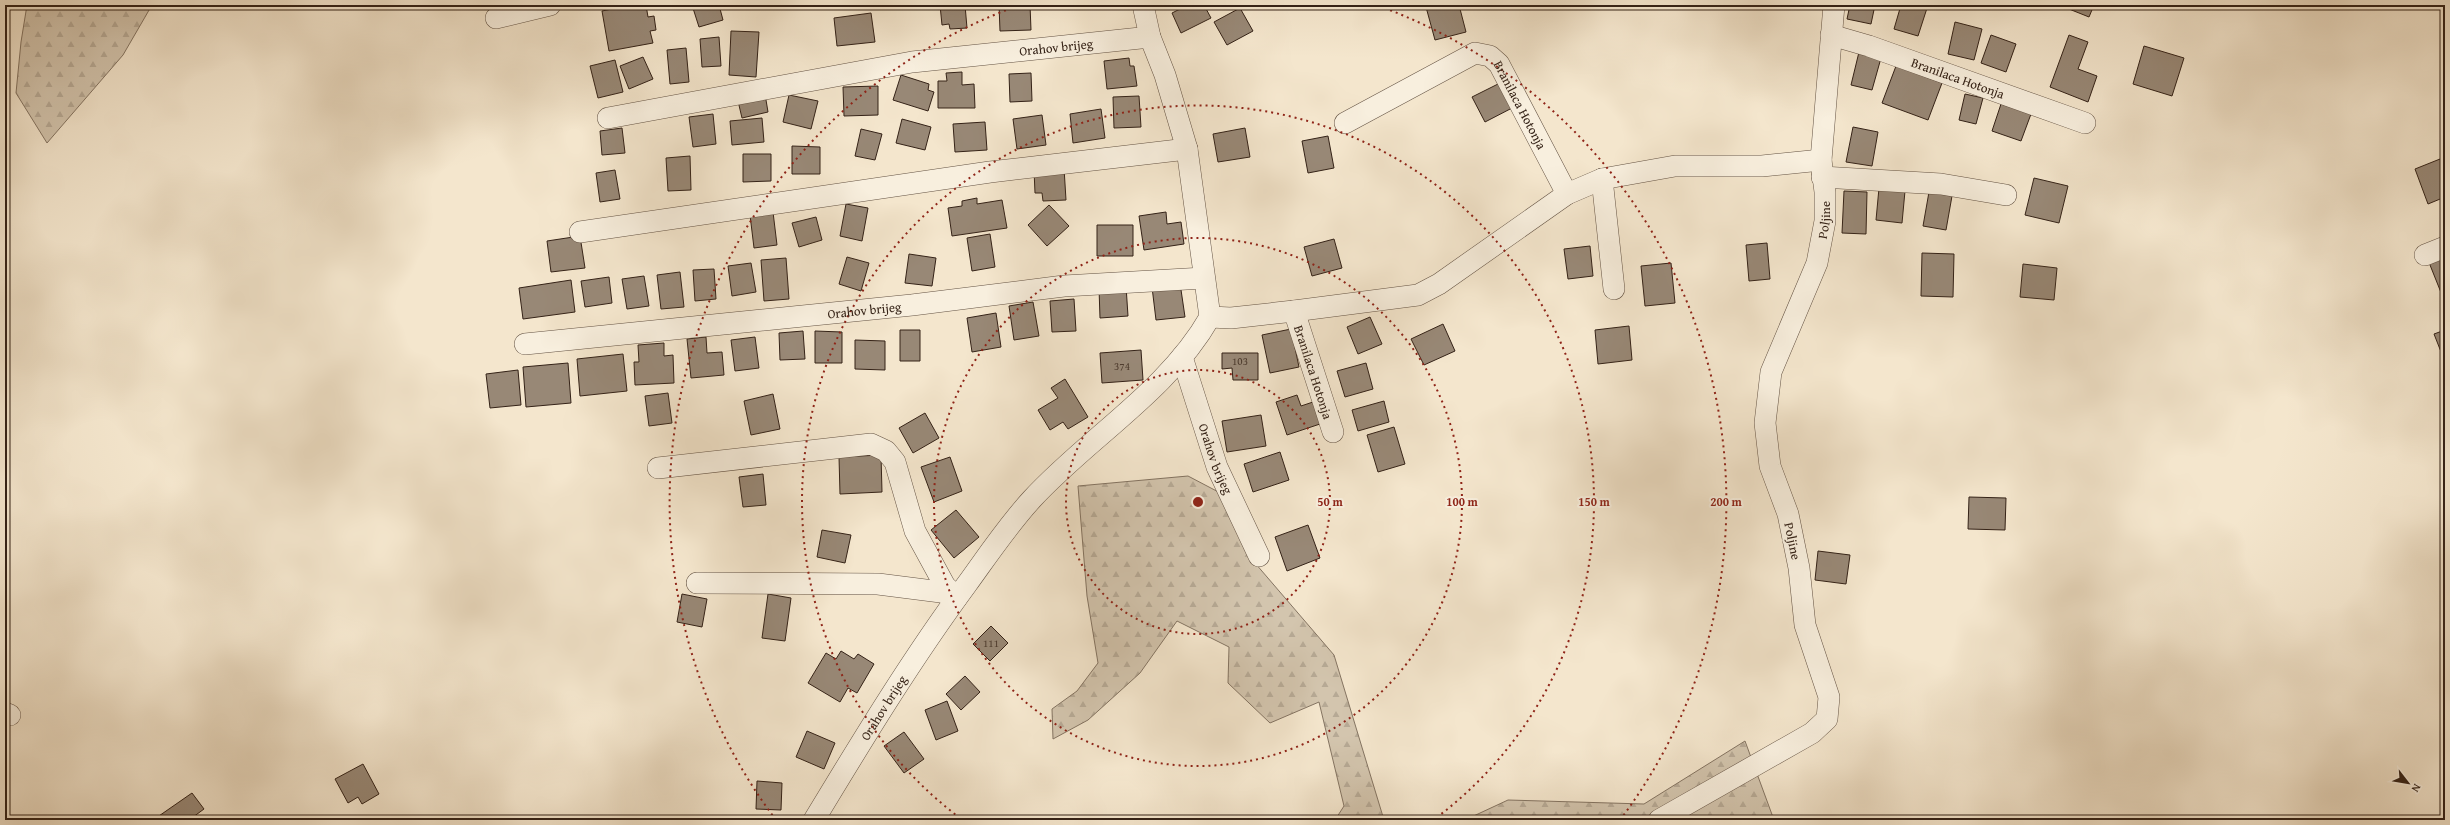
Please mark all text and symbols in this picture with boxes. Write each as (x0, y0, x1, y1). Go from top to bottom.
street label: Orahov brijeg (1018, 34, 1095, 61)
street label: Branilaca Hotonja (1909, 53, 2008, 104)
street label: Branilaca Hotonja (1489, 57, 1551, 153)
street label: Poljine (1813, 201, 1835, 240)
street label: Orahov brijeg (826, 297, 903, 323)
street label: Branilaca Hotonja (1289, 323, 1337, 422)
house number: 103 (1232, 353, 1248, 369)
house number: 374 (1114, 358, 1130, 374)
street label: Orahov brijeg (1194, 421, 1238, 498)
text: 50 m (1317, 493, 1343, 510)
text: 100 m (1446, 493, 1479, 510)
text: 150 m (1578, 493, 1611, 510)
text: 200 m (1710, 493, 1743, 510)
centre of rings (1191, 495, 1205, 509)
street label: Poljine (1779, 521, 1806, 562)
house number: 111 (983, 635, 999, 651)
street label: Orahov brijeg (856, 671, 912, 744)
north arrow (2388, 763, 2428, 803)
text: N (2407, 781, 2425, 796)

